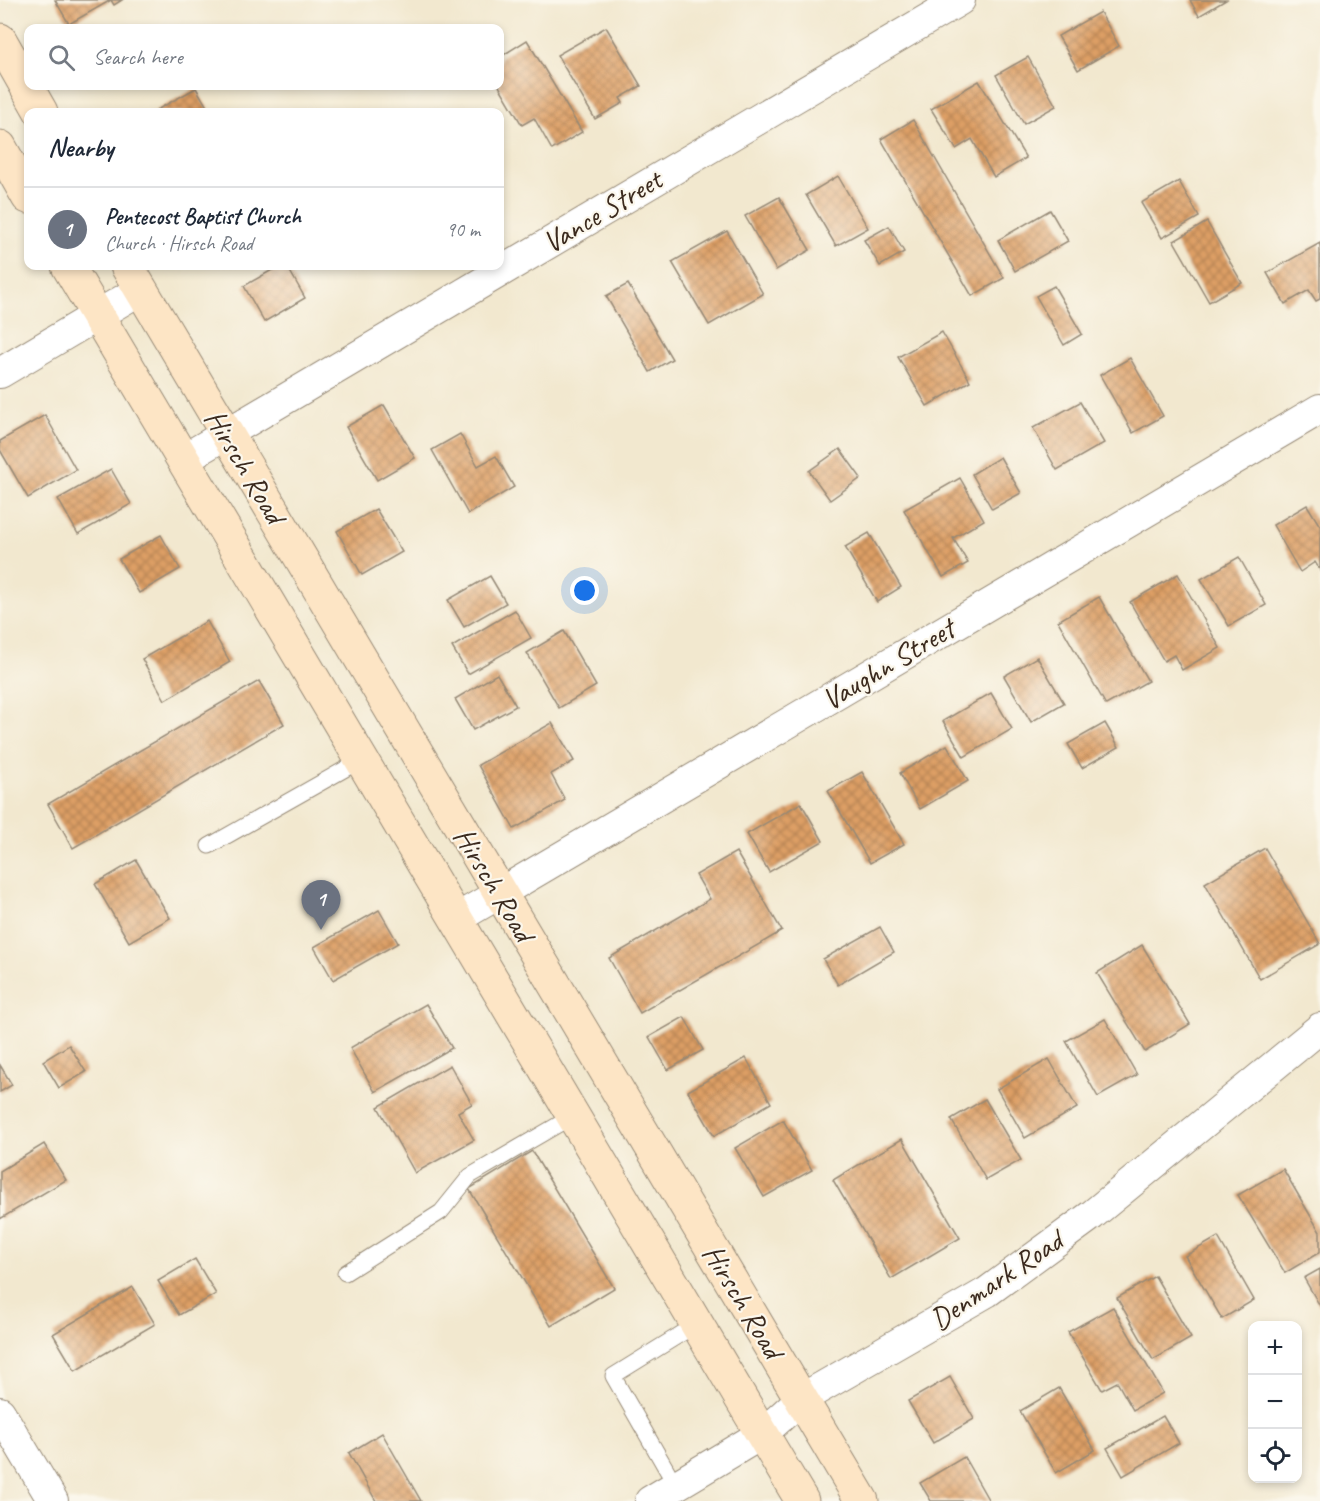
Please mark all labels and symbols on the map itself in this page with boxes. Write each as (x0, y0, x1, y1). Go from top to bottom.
street label: Vance Street (536, 159, 671, 261)
street label: Hirsch Road (196, 402, 296, 534)
your location (570, 576, 599, 605)
street label: Vaughn Street (815, 608, 965, 718)
street label: Hirsch Road (445, 820, 545, 952)
pin: 1 (302, 880, 340, 930)
street label: Denmark Road (923, 1220, 1073, 1338)
street label: Hirsch Road (694, 1237, 794, 1369)

